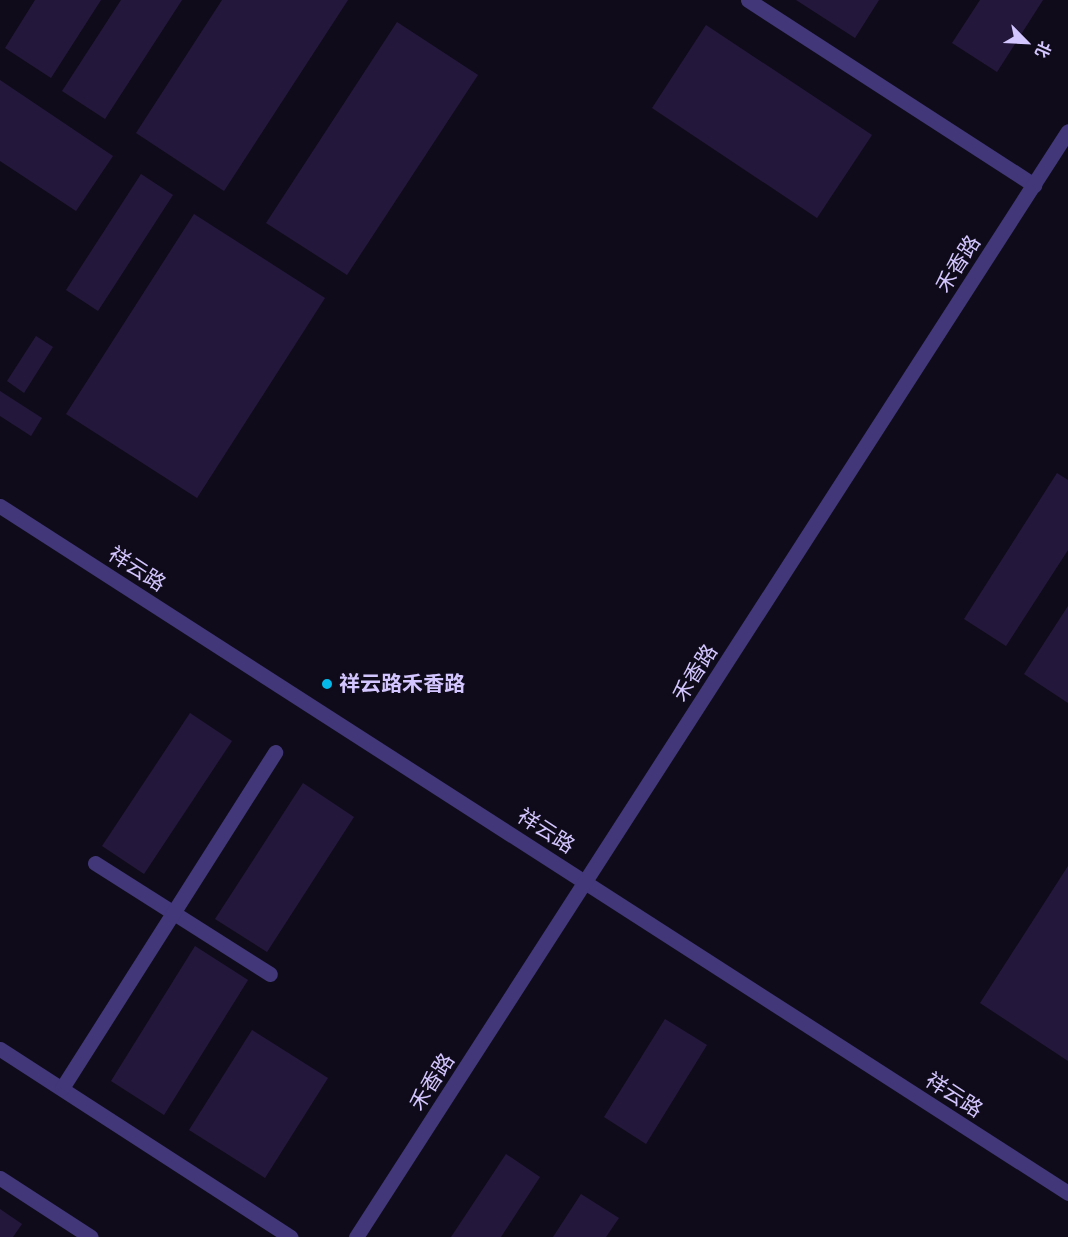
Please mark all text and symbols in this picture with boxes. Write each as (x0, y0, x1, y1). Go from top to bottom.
north arrow (996, 12, 1056, 72)
text: 北 (1029, 38, 1057, 62)
street label: 禾香路 (930, 231, 986, 297)
street label: 祥云路 (104, 541, 170, 597)
street label: 禾香路 (667, 640, 723, 706)
place label: 祥云路禾香路 (339, 671, 465, 697)
marker: 祥云路禾香路 (320, 677, 334, 691)
street label: 祥云路 (513, 803, 579, 859)
street label: 禾香路 (404, 1049, 460, 1115)
street label: 祥云路 (921, 1067, 987, 1123)

